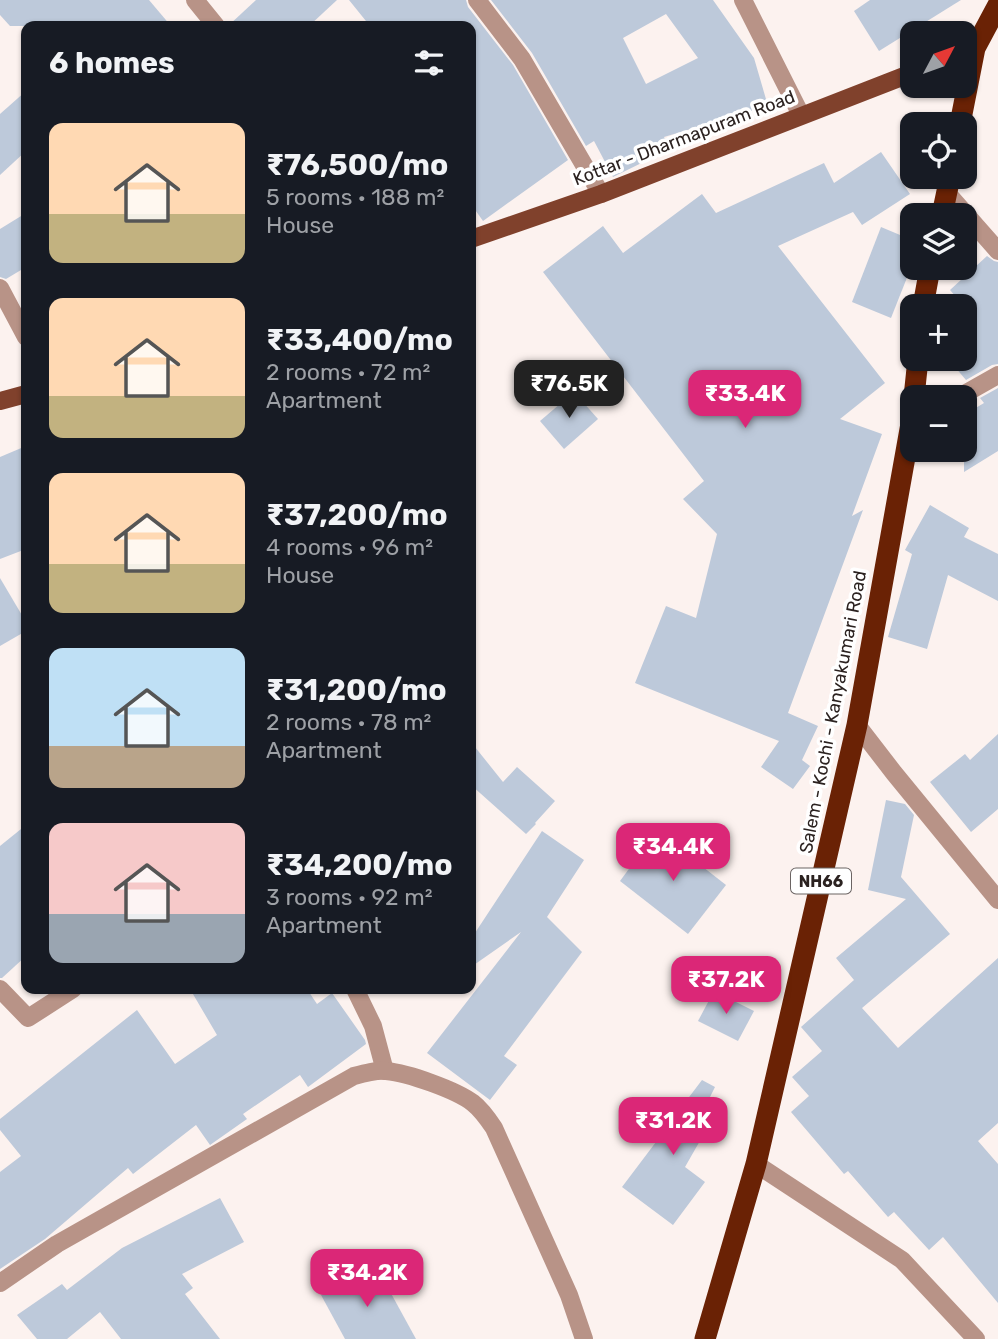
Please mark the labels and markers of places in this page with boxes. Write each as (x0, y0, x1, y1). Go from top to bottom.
pin: ₹76.5K (512, 360, 626, 420)
pin: ₹33.4K (688, 370, 802, 430)
pin: ₹34.4K (616, 824, 730, 883)
pin: ₹37.2K (669, 956, 783, 1016)
pin: ₹31.2K (616, 1098, 730, 1157)
pin: ₹34.2K (310, 1250, 424, 1309)

